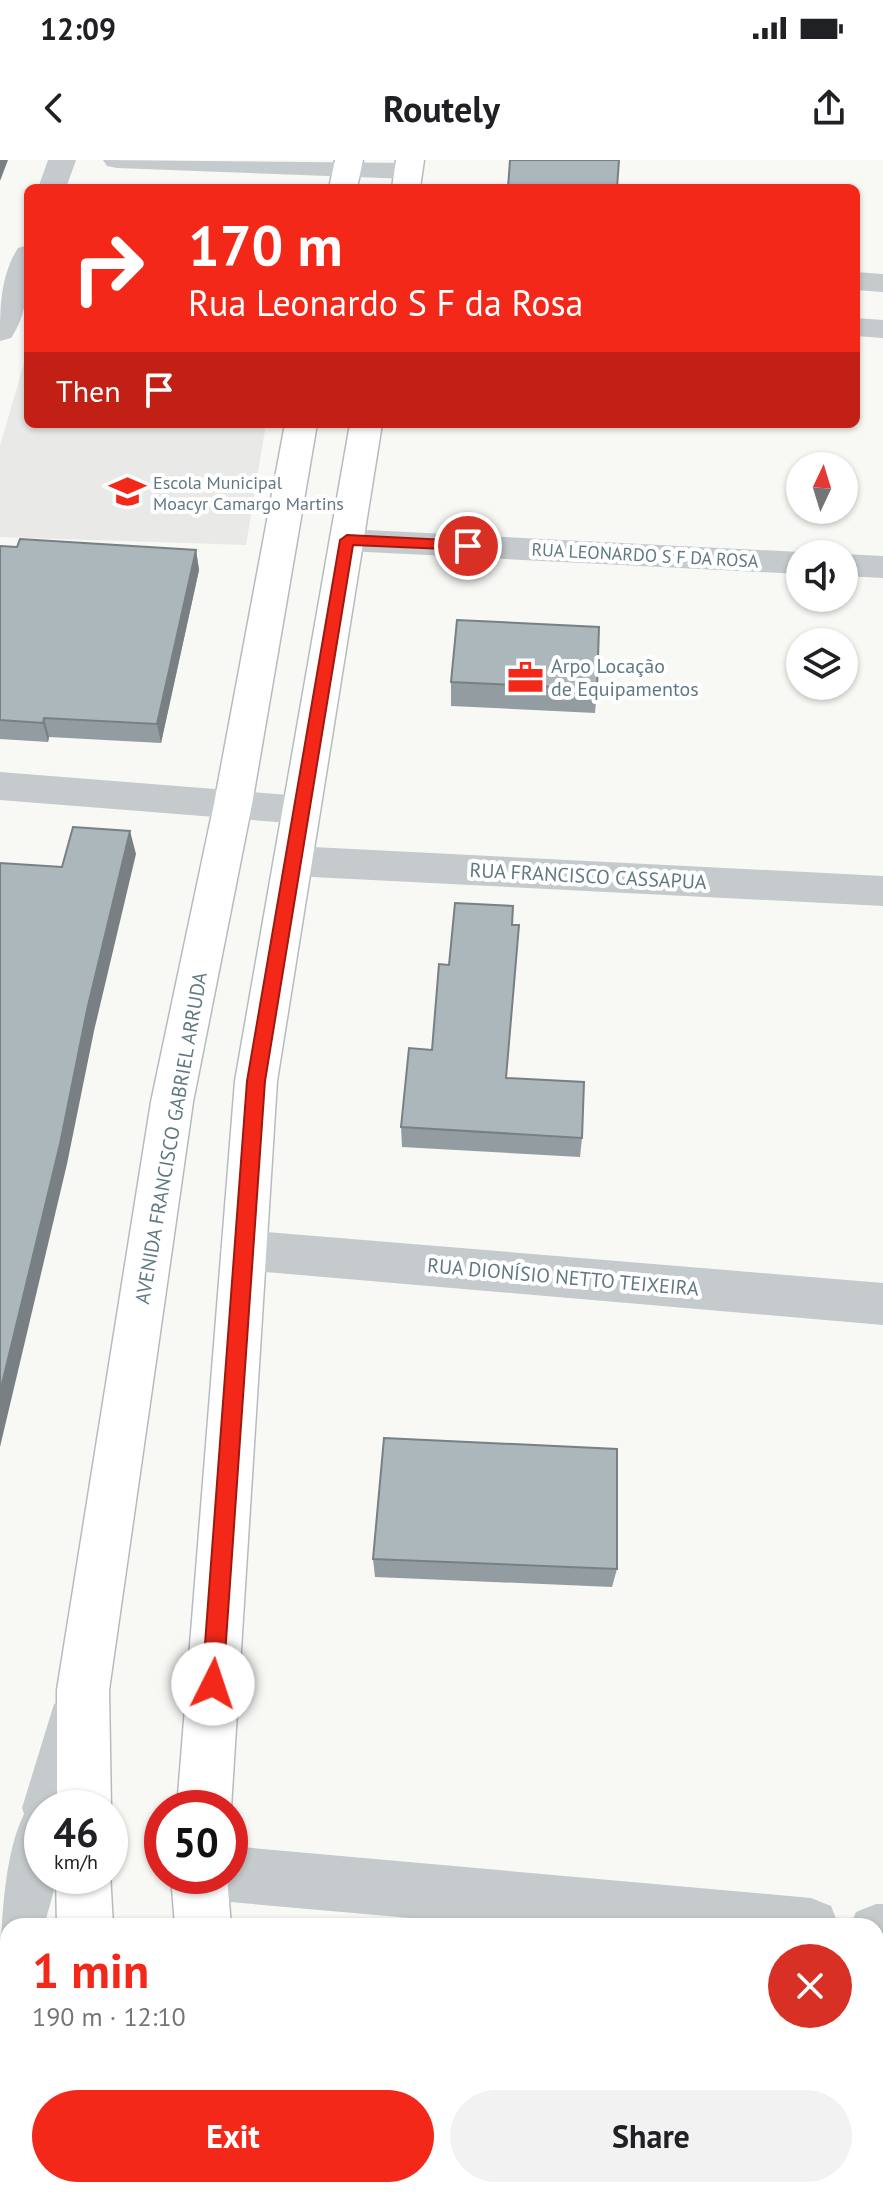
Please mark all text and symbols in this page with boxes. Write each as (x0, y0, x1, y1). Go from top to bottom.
text: 12:09 (40, 9, 116, 48)
text: Routely (383, 85, 500, 132)
icon: back (32, 86, 76, 130)
icon: share (807, 86, 851, 130)
text: 170 m (188, 209, 343, 281)
icon: right (56, 216, 160, 320)
text: Rua Leonardo S F da Rosa (188, 279, 583, 326)
icon: arrive (137, 368, 181, 412)
text: Then (56, 371, 121, 410)
north arrow (786, 452, 858, 524)
map controls (786, 452, 858, 700)
place label: Escola Municipal Moacyr Camargo Martins (153, 471, 344, 515)
school or university icon: Escola Municipal Moacyr Camargo Martins (108, 473, 146, 511)
pin (434, 512, 502, 580)
icon: arrive (446, 524, 490, 568)
street label: RUA LEONARDO S F DA ROSA (531, 538, 760, 572)
button: sound (786, 540, 858, 612)
button: layers (786, 628, 858, 700)
place label: Arpo Locação de Equipamentos (551, 653, 699, 702)
office icon: Arpo Locação de Equipamentos (506, 659, 544, 697)
street label: RUA FRANCISCO CASSAPUA (469, 857, 707, 895)
street label: AVENIDA FRANCISCO GABRIEL ARRUDA (129, 970, 213, 1306)
street label: RUA DIONÍSIO NETTO TEIXEIRA (426, 1252, 700, 1302)
position arrow (171, 1642, 255, 1726)
speed limit sign: 50 (144, 1790, 248, 1894)
text: 46 (53, 1806, 99, 1858)
text: km/h (54, 1849, 98, 1875)
text: 1 min (32, 1939, 149, 2001)
button: close (768, 1944, 852, 2028)
text: 190 m · 12:10 (32, 2000, 186, 2033)
button: Exit (32, 2090, 434, 2182)
button: Share (450, 2090, 852, 2182)

